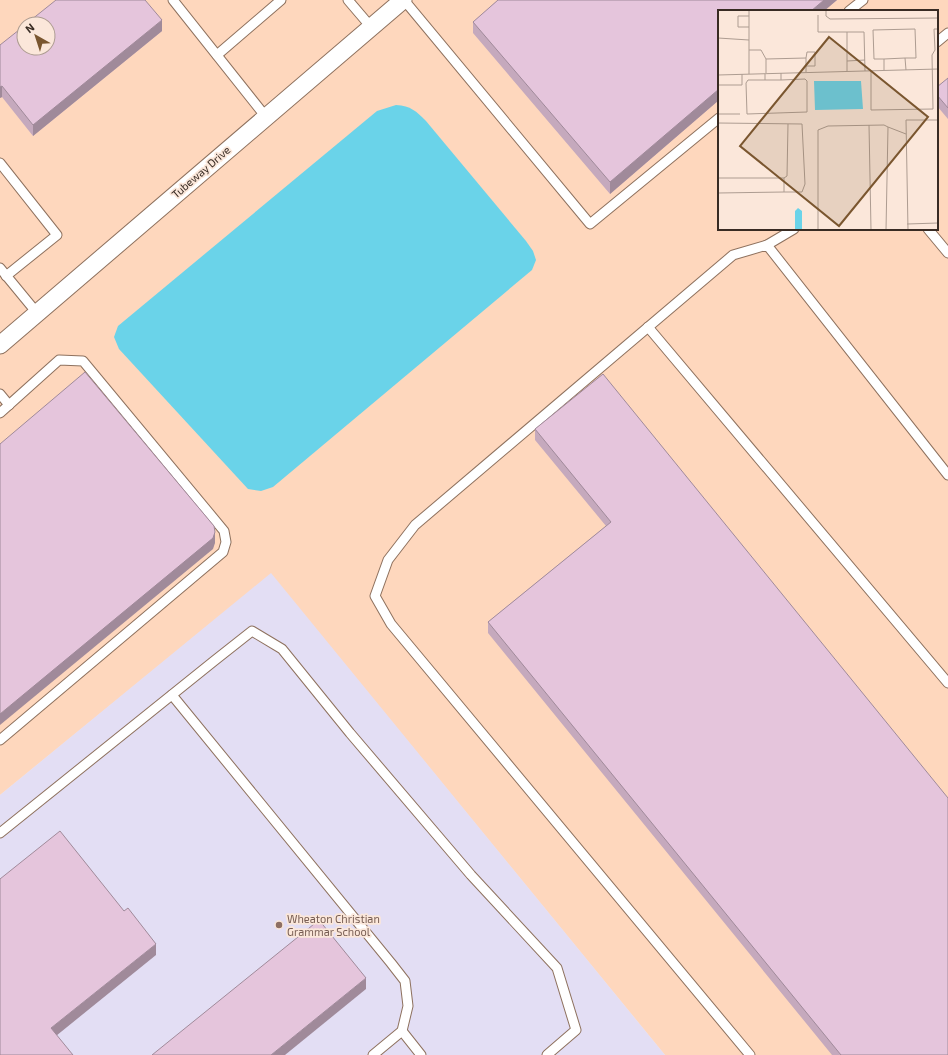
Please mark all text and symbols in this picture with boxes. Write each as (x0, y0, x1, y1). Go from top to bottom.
inset map (718, 10, 938, 230)
north arrow (16, 16, 56, 56)
text: N (22, 20, 37, 35)
street label: Tubeway Drive (169, 143, 233, 201)
place label: Wheaton Christian Grammar School (287, 912, 380, 938)
marker: Wheaton Christian Grammar School (274, 920, 284, 930)

